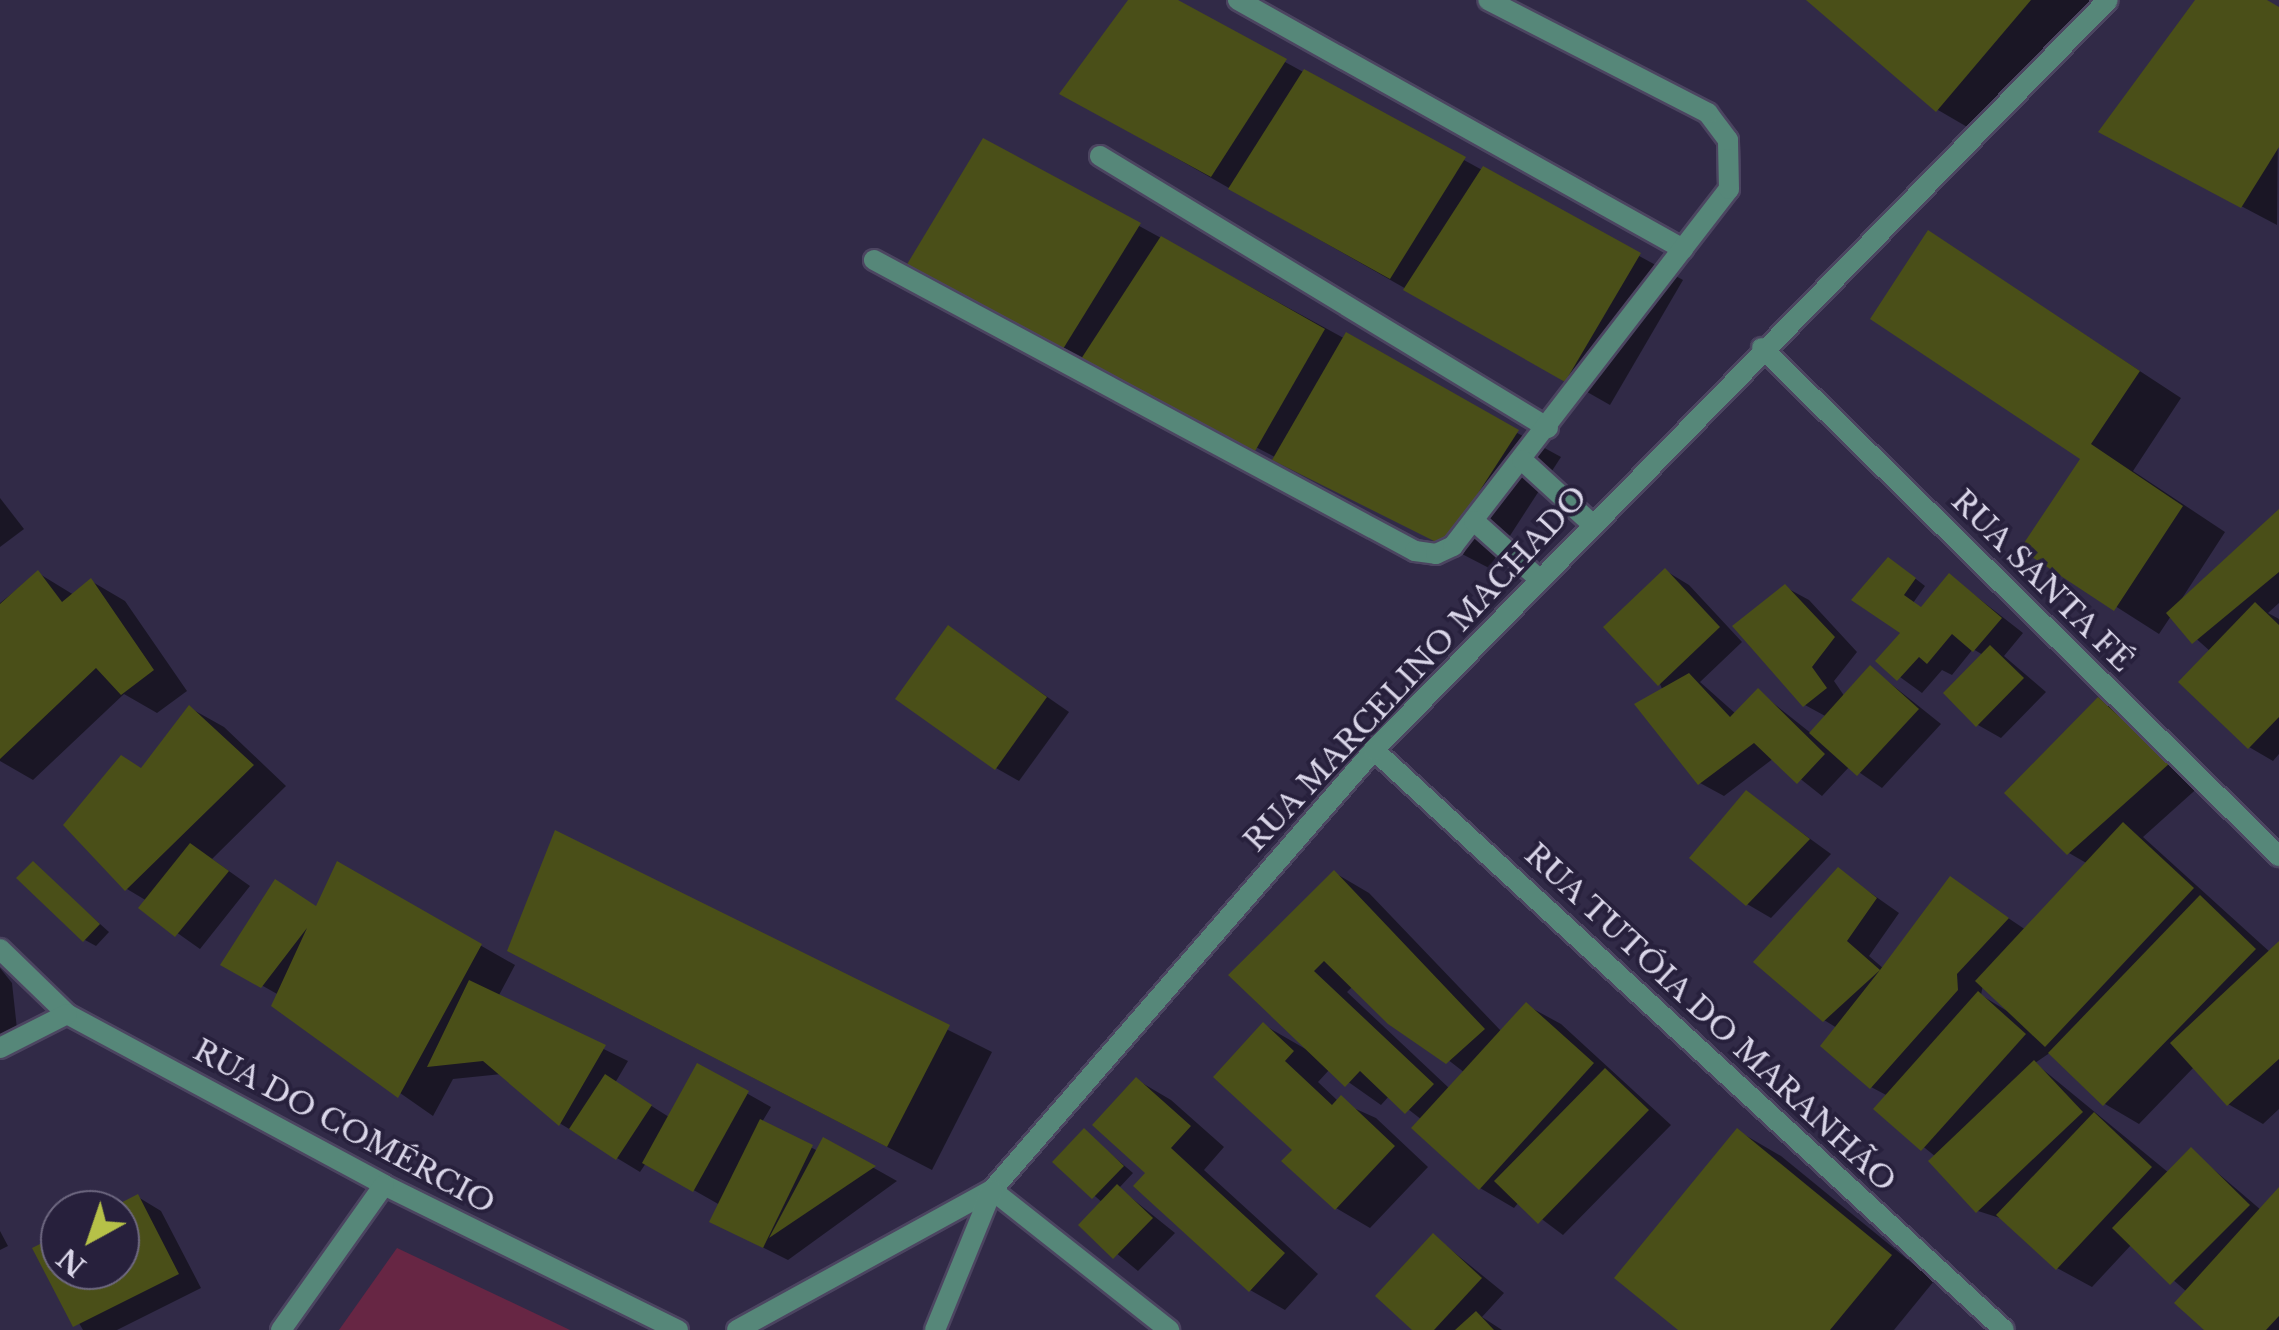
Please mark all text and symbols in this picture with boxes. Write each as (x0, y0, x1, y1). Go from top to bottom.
street label: RUA MARCELINO MACHADO (1237, 479, 1595, 859)
street label: RUA SANTA FÉ (1943, 482, 2141, 680)
street label: RUA TUTÓIA DO MARANHÃO (1516, 835, 1904, 1201)
street label: RUA DO COMÉRCIO (187, 1032, 501, 1222)
north arrow (40, 1190, 140, 1290)
text: N (50, 1240, 93, 1284)

